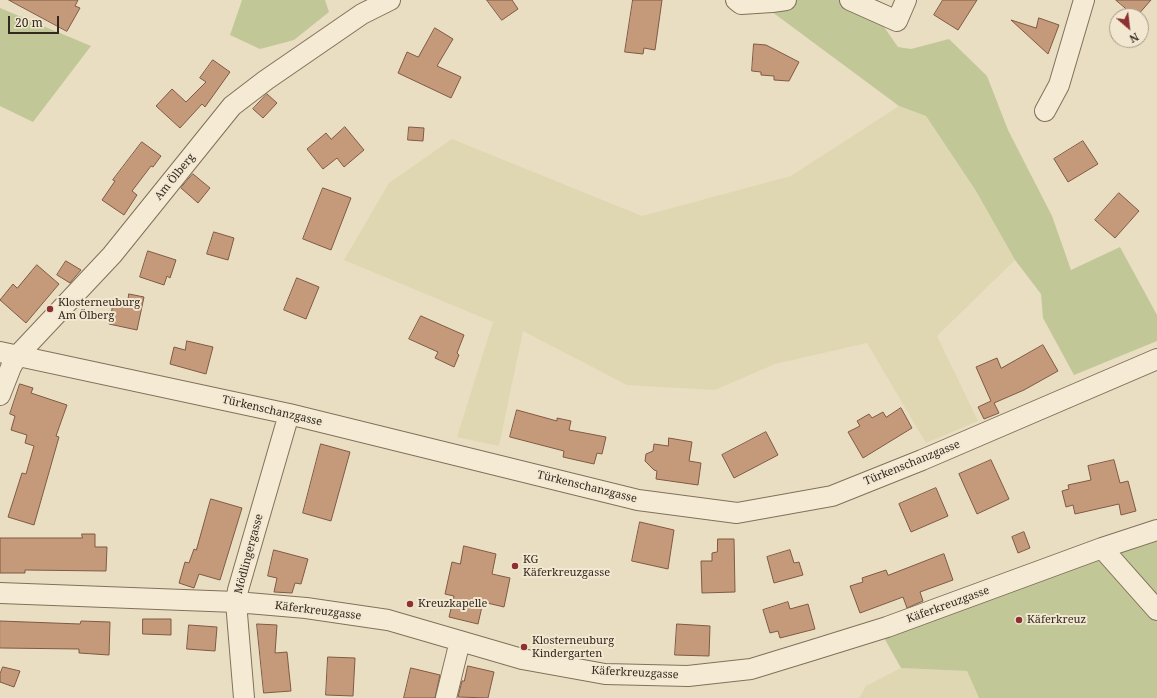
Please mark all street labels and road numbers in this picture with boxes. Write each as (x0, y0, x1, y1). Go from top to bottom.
street label: Am Ölberg (152, 151, 198, 203)
street label: Türkenschanzgasse (221, 393, 323, 429)
street label: Türkenschanzgasse (862, 438, 962, 488)
street label: Türkenschanzgasse (536, 468, 638, 506)
street label: Mödlingergasse (232, 513, 266, 595)
street label: Käferkreuzgasse (905, 584, 991, 626)
street label: Käferkreuzgasse (274, 599, 362, 623)
street label: Käferkreuzgasse (591, 664, 679, 682)

